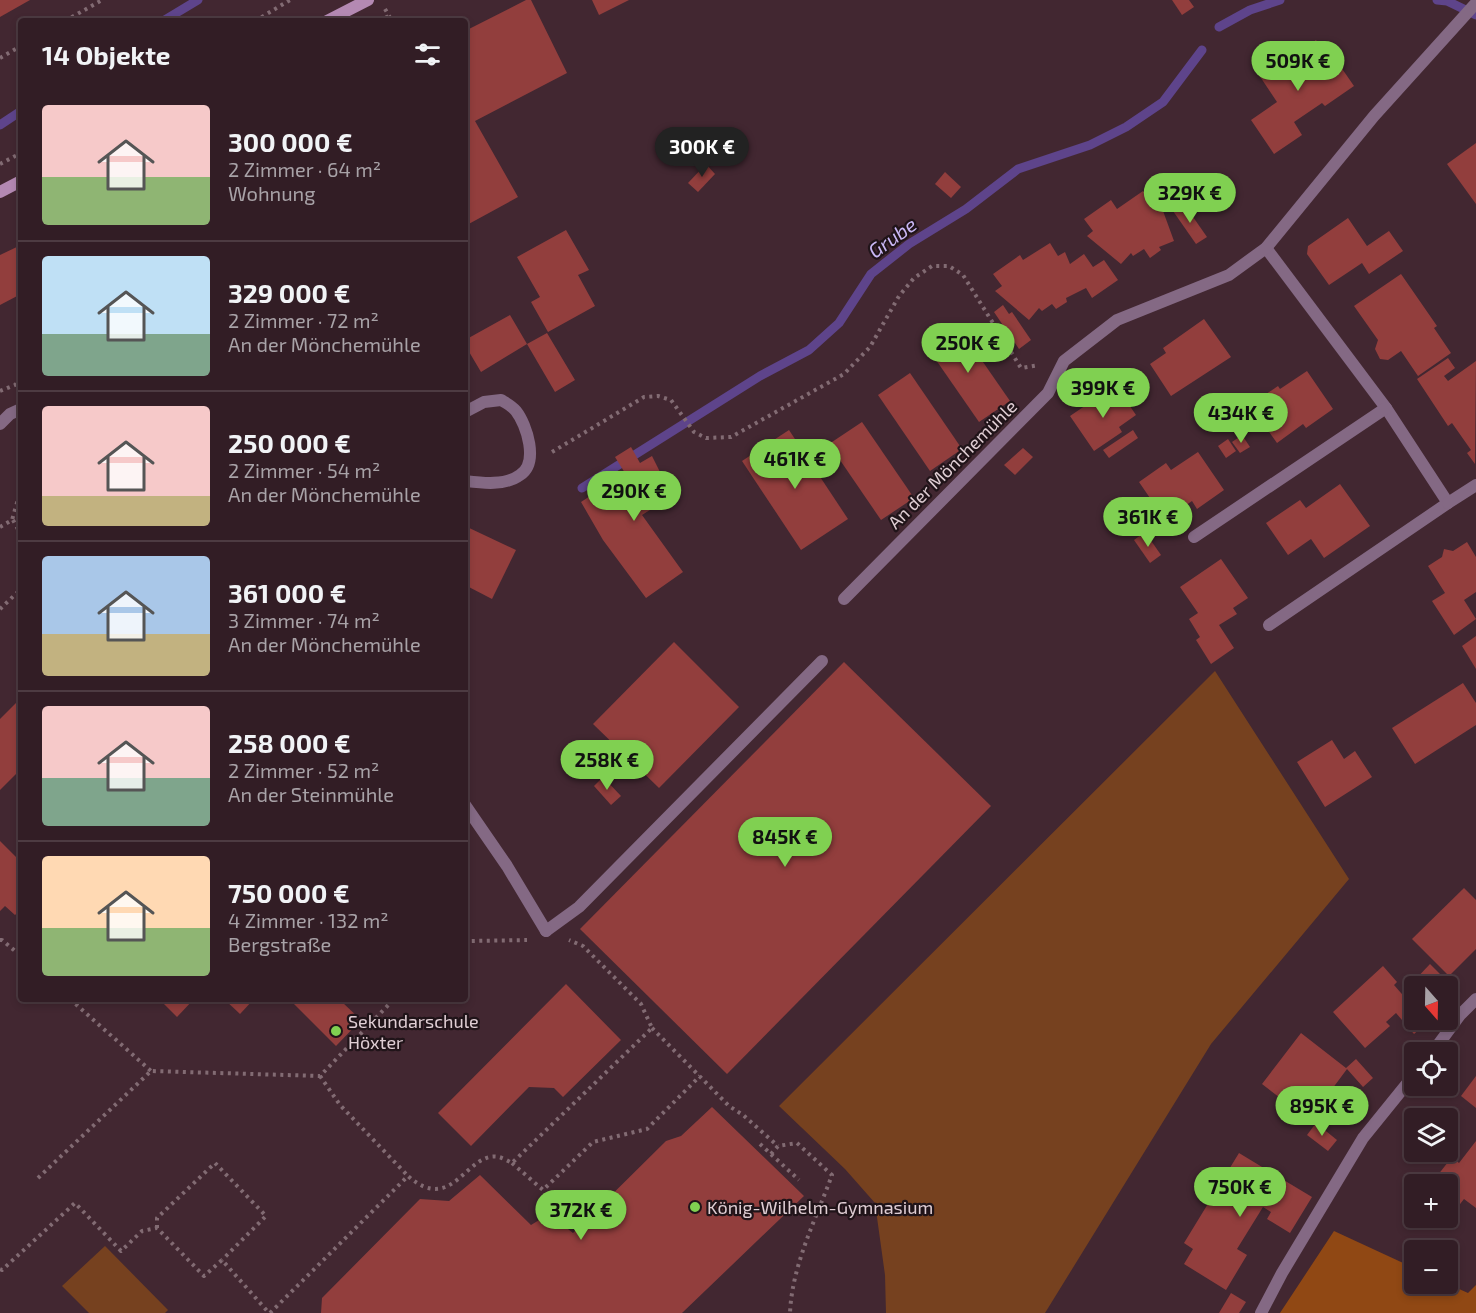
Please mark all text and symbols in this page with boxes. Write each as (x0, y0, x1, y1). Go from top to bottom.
icon: filters (411, 38, 444, 71)
text: 14 Objekte (42, 39, 170, 70)
pin: 509K € (1249, 41, 1347, 92)
text: 509K € (1265, 48, 1331, 72)
text: 300 000 € (228, 126, 353, 157)
pin: 300K € (653, 127, 751, 178)
icon: home (90, 129, 162, 201)
text: 300K € (669, 134, 735, 158)
text: 2 Zimmer · 64 m² (228, 157, 381, 181)
pin: 329K € (1141, 173, 1239, 224)
text: 329K € (1158, 180, 1222, 204)
text: Wohnung (228, 181, 315, 205)
water label: Grube (863, 211, 921, 263)
text: 329 000 € (228, 277, 350, 308)
icon: home (90, 280, 162, 352)
text: 2 Zimmer · 72 m² (228, 308, 379, 332)
pin: 250K € (919, 323, 1017, 374)
text: 250K € (936, 330, 1000, 354)
text: An der Mönchemühle (228, 332, 421, 356)
pin: 399K € (1054, 368, 1152, 419)
text: 399K € (1071, 375, 1135, 399)
pin: 434K € (1192, 393, 1290, 444)
street label: An der Mönchemühle (883, 395, 1021, 533)
text: 434K € (1208, 400, 1274, 424)
text: 250 000 € (228, 427, 351, 458)
icon: home (90, 430, 162, 502)
pin: 461K € (746, 439, 844, 490)
text: 461K € (764, 446, 826, 470)
text: 2 Zimmer · 54 m² (228, 458, 380, 482)
pin: 290K € (585, 471, 683, 522)
text: 290K € (601, 478, 667, 502)
text: An der Mönchemühle (228, 482, 421, 506)
pin: 361K € (1099, 497, 1197, 548)
text: 361K € (1117, 504, 1179, 528)
text: 361 000 € (228, 577, 346, 608)
icon: home (90, 580, 162, 652)
text: 3 Zimmer · 74 m² (228, 608, 380, 632)
text: An der Mönchemühle (228, 632, 421, 656)
text: 258 000 € (228, 727, 351, 758)
icon: home (90, 730, 162, 802)
pin: 258K € (558, 740, 656, 791)
text: 258K € (575, 747, 639, 771)
text: 2 Zimmer · 52 m² (228, 758, 379, 782)
text: An der Steinmühle (228, 782, 394, 806)
pin: 845K € (736, 817, 834, 868)
text: 845K € (752, 824, 818, 848)
text: 750 000 € (228, 877, 350, 908)
icon: home (90, 880, 162, 952)
text: 4 Zimmer · 132 m² (228, 908, 389, 932)
text: Bergstraße (228, 932, 331, 956)
north arrow (1404, 976, 1458, 1030)
map controls (1404, 976, 1458, 1294)
place label: Sekundarschule Höxter (348, 1010, 479, 1053)
marker: Sekundarschule Höxter (329, 1024, 343, 1038)
button: locate (1404, 1042, 1458, 1096)
pin: 895K € (1273, 1086, 1371, 1137)
text: 895K € (1290, 1093, 1354, 1117)
button: layers (1404, 1108, 1458, 1162)
pin: 750K € (1191, 1167, 1289, 1218)
text: 750K € (1208, 1174, 1272, 1198)
button: + (1404, 1174, 1458, 1228)
pin: 372K € (532, 1190, 630, 1241)
place label: König-Wilhelm-Gymnasium (707, 1196, 933, 1218)
text: 372K € (549, 1197, 613, 1221)
marker: König-Wilhelm-Gymnasium (688, 1200, 702, 1214)
button: − (1404, 1240, 1458, 1294)

